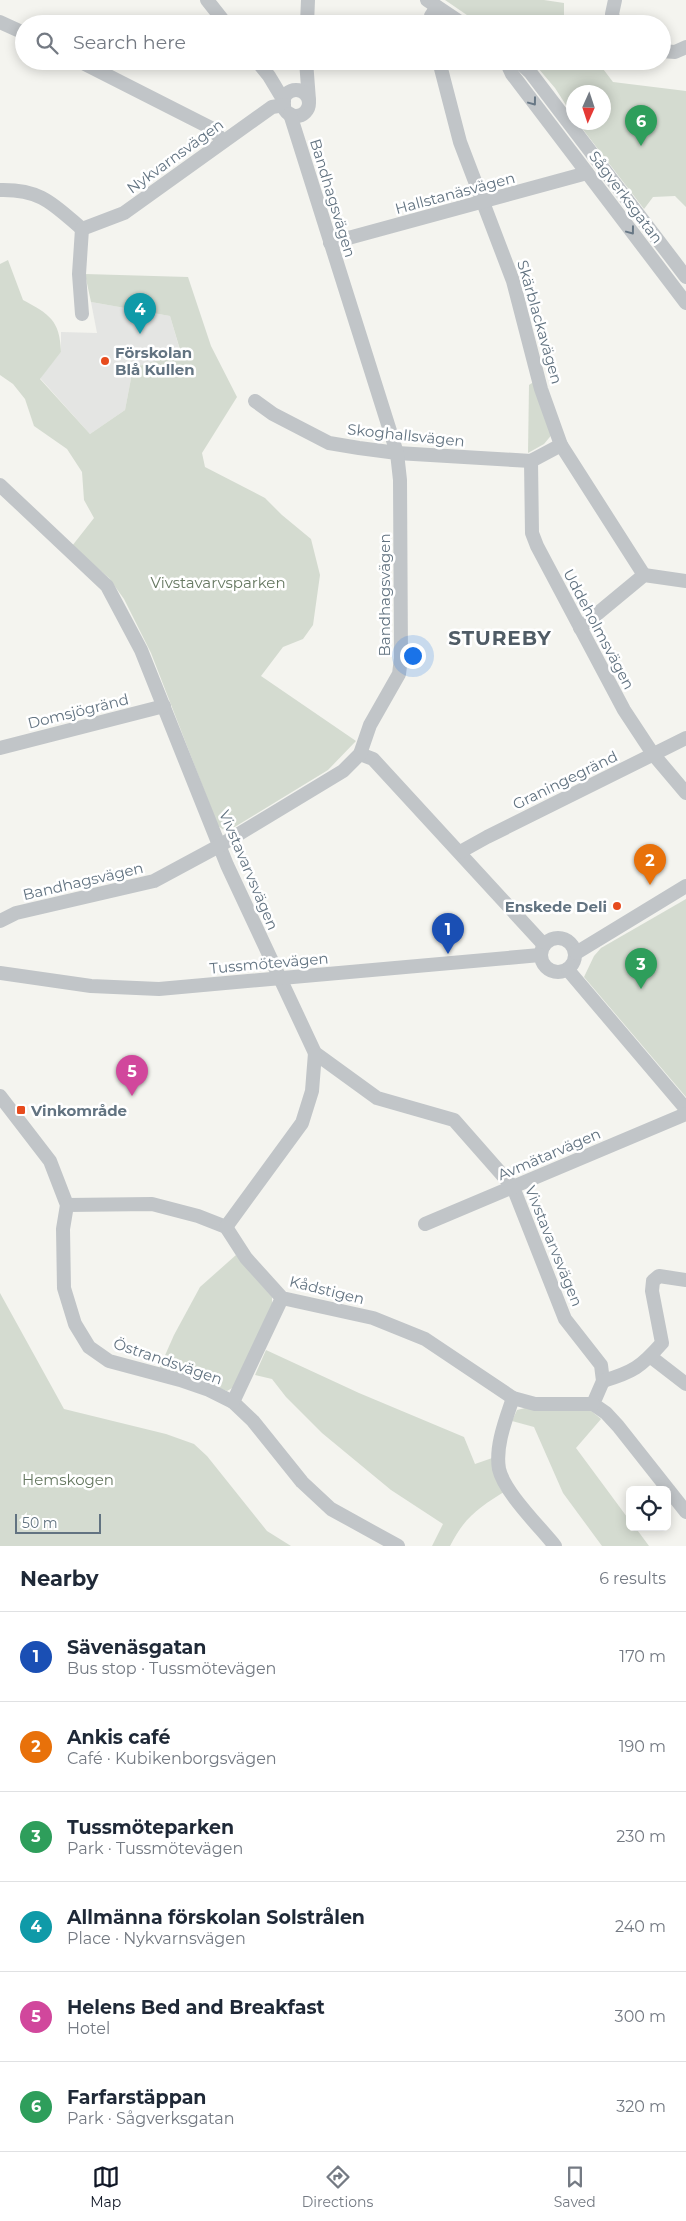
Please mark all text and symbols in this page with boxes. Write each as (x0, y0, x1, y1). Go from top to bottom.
search box (15, 15, 671, 70)
icon: search (33, 29, 61, 57)
text: Search here (73, 31, 186, 54)
north arrow (566, 85, 611, 130)
one-way arrow (527, 96, 536, 105)
pin: 6 (625, 105, 657, 146)
street label: Nykvarnsvägen (123, 115, 227, 197)
street label: Bandhagsvägen (306, 136, 360, 260)
street label: Sågverksgatan (585, 147, 667, 247)
street label: Hallstanäsvägen (393, 168, 517, 218)
one-way arrow (626, 225, 635, 234)
street label: Skärblackavägen (513, 258, 567, 386)
pin: 4 (124, 293, 156, 334)
place label: Förskolan Blå Kullen (115, 343, 195, 379)
marker: Förskolan Blå Kullen (99, 355, 111, 367)
street label: Skoghallsvägen (346, 419, 466, 451)
street label: Bandhagsvägen (375, 533, 394, 657)
street label: Uddeholmsvägen (559, 565, 639, 693)
park label: Vivstavarvsparken (150, 573, 286, 592)
district label: STUREBY (448, 626, 552, 650)
your location (400, 643, 426, 669)
street label: Domsjögränd (26, 689, 130, 733)
street label: Graningegränd (509, 746, 621, 814)
street label: Vivstavarvsvägen (215, 807, 283, 933)
pin: 2 (634, 844, 666, 885)
street label: Bandhagsvägen (21, 858, 145, 904)
place label: Enskede Deli (505, 897, 607, 916)
marker: Enskede Deli (611, 900, 623, 912)
pin: 1 (432, 913, 464, 954)
street label: Tussmötevägen (209, 948, 329, 978)
pin: 3 (625, 948, 657, 989)
pin: 5 (116, 1055, 148, 1096)
place label: Vinkområde (30, 1101, 127, 1120)
marker: Vinkområde (15, 1104, 27, 1116)
street label: Avmätarvägen (495, 1124, 603, 1184)
street label: Vivstavarvsvägen (521, 1183, 587, 1309)
street label: Kådstigen (288, 1272, 366, 1308)
street label: Östrandsvägen (111, 1333, 225, 1389)
park label: Hemskogen (22, 1470, 114, 1489)
map controls (626, 1486, 671, 1531)
button: locate (626, 1486, 671, 1531)
scale bar (15, 1511, 101, 1534)
text: 50 m (22, 1514, 58, 1532)
text: Nearby (20, 1566, 99, 1591)
text: 6 results (599, 1569, 666, 1588)
text: Sävenäsgatan (67, 1636, 206, 1659)
text: 1 (33, 1647, 39, 1666)
text: 170 m (619, 1647, 666, 1666)
text: Bus stop · Tussmötevägen (67, 1659, 276, 1678)
text: Ankis café (67, 1726, 170, 1749)
text: 2 (31, 1737, 41, 1756)
text: 190 m (619, 1737, 666, 1756)
text: Café · Kubikenborgsvägen (67, 1749, 277, 1768)
text: Tussmöteparken (67, 1816, 234, 1839)
text: 3 (31, 1827, 41, 1846)
text: 230 m (616, 1827, 666, 1846)
text: Park · Tussmötevägen (67, 1839, 243, 1858)
text: Allmänna förskolan Solstrålen (67, 1906, 365, 1929)
text: 4 (30, 1917, 42, 1936)
text: 240 m (615, 1917, 666, 1936)
text: Place · Nykvarnsvägen (67, 1929, 246, 1948)
text: Helens Bed and Breakfast (67, 1996, 325, 2019)
text: 5 (31, 2007, 41, 2026)
text: 300 m (615, 2007, 666, 2026)
text: Hotel (67, 2019, 110, 2038)
text: Farfarstäppan (67, 2086, 206, 2109)
text: 6 (31, 2097, 41, 2116)
text: 320 m (616, 2097, 666, 2116)
text: Park · Sågverksgatan (67, 2109, 235, 2128)
tab: Map (90, 2163, 121, 2211)
tab: Directions (302, 2163, 373, 2211)
tab: Saved (554, 2163, 596, 2211)

